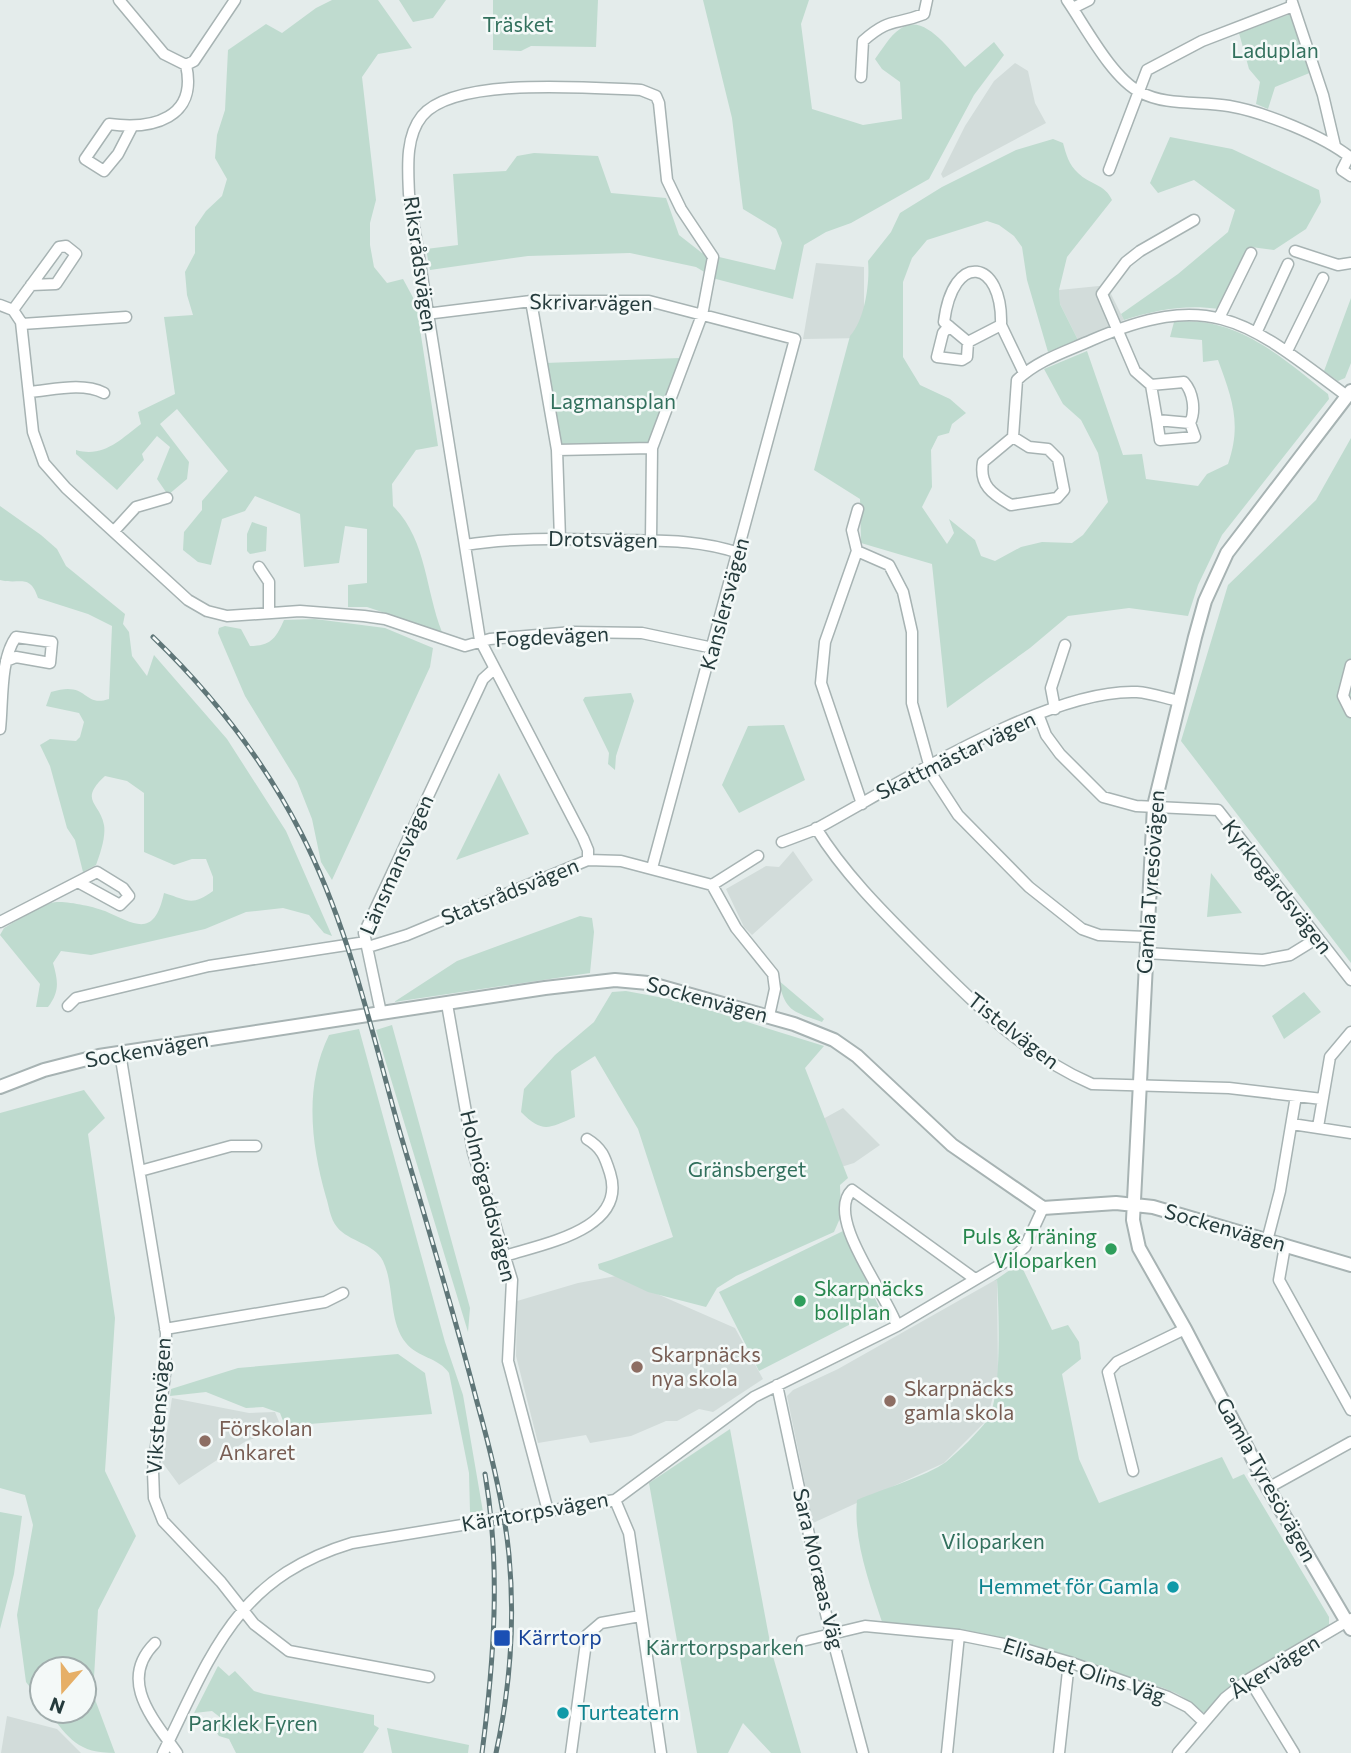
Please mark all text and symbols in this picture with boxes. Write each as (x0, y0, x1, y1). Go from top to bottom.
park label: Träsket (483, 11, 553, 36)
park label: Laduplan (1231, 37, 1319, 62)
street label: Riksrådsvägen (400, 194, 443, 333)
street label: Skrivarvägen (529, 288, 653, 315)
park label: Lagmansplan (550, 388, 676, 413)
street label: Drotsvägen (548, 525, 658, 552)
street label: Kanslersvägen (694, 535, 753, 673)
street label: Fogdevägen (494, 620, 610, 651)
street label: Skattmästarvägen (872, 705, 1039, 804)
street label: Gamla Tyresövägen (1131, 789, 1168, 975)
street label: Länsmansvägen (354, 790, 438, 938)
street label: Kyrkogårdsvägen (1218, 814, 1338, 958)
street label: Statsrådsvägen (437, 852, 582, 930)
street label: Sockenvägen (644, 970, 771, 1027)
street label: Tistelvägen (963, 986, 1065, 1073)
street label: Sockenvägen (83, 1025, 210, 1072)
street label: Holmögaddsvägen (456, 1107, 523, 1284)
park label: Gränsberget (688, 1156, 806, 1181)
street label: Sockenvägen (1162, 1197, 1289, 1256)
place label: Puls & Träning Viloparken (962, 1223, 1097, 1272)
marker: Puls & Träning Viloparken (1103, 1241, 1119, 1257)
place label: Skarpnäcks bollplan (814, 1275, 924, 1324)
marker: Skarpnäcks bollplan (792, 1293, 808, 1309)
street label: Vikstensvägen (140, 1337, 175, 1475)
place label: Skarpnäcks nya skola (651, 1341, 761, 1390)
marker: Skarpnäcks nya skola (629, 1359, 645, 1375)
place label: Skarpnäcks gamla skola (904, 1375, 1014, 1424)
street label: Gamla Tyresövägen (1212, 1392, 1323, 1566)
marker: Skarpnäcks gamla skola (882, 1393, 898, 1409)
place label: Förskolan Ankaret (219, 1415, 313, 1464)
marker: Förskolan Ankaret (197, 1433, 213, 1449)
street label: Kärrtorpsvägen (459, 1485, 610, 1536)
street label: Sara Moræas Väg (789, 1486, 850, 1652)
park label: Viloparken (941, 1528, 1045, 1553)
place label: Hemmet för Gamla (978, 1573, 1159, 1598)
marker: Hemmet för Gamla (1165, 1579, 1181, 1595)
place label: Kärrtorp (518, 1624, 602, 1649)
marker: Kärrtorp (492, 1628, 512, 1648)
street label: Åkervägen (1225, 1628, 1323, 1703)
street label: Elisabet Olins Väg (1000, 1632, 1169, 1708)
park label: Kärrtorpsparken (646, 1634, 804, 1659)
north arrow (28, 1655, 98, 1725)
text: N (46, 1693, 68, 1720)
place label: Turteatern (577, 1699, 679, 1724)
marker: Turteatern (555, 1705, 571, 1721)
park label: Parklek Fyren (188, 1710, 318, 1735)

